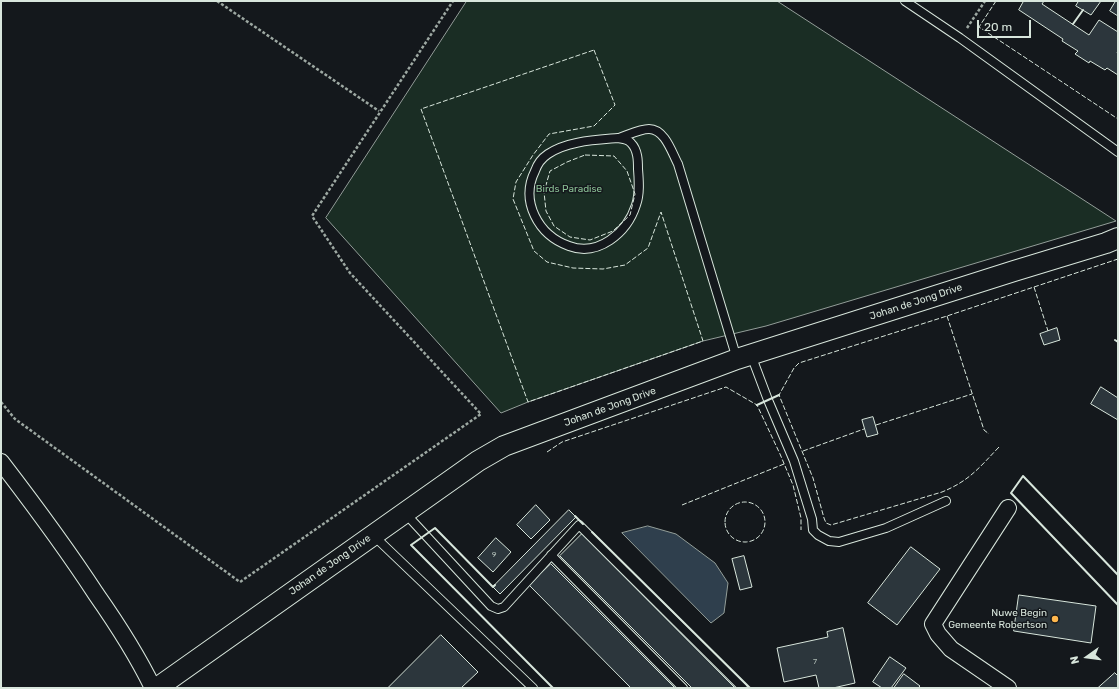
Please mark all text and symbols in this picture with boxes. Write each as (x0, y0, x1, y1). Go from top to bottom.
scale bar (979, 12, 1033, 38)
text: 20 m (984, 20, 1012, 34)
park label: Birds Paradise (536, 183, 602, 195)
street label: Johan de Jong Drive (868, 281, 964, 323)
street label: Johan de Jong Drive (562, 385, 658, 429)
street label: Johan de Jong Drive (287, 532, 373, 598)
house number: 9 (492, 550, 496, 560)
place label: Nuwe Begin Gemeente Robertson (948, 607, 1047, 630)
marker: Nuwe Begin Gemeente Robertson (1050, 614, 1060, 624)
north arrow (1067, 637, 1107, 677)
text: N (1068, 655, 1082, 665)
house number: 7 (813, 657, 817, 667)

